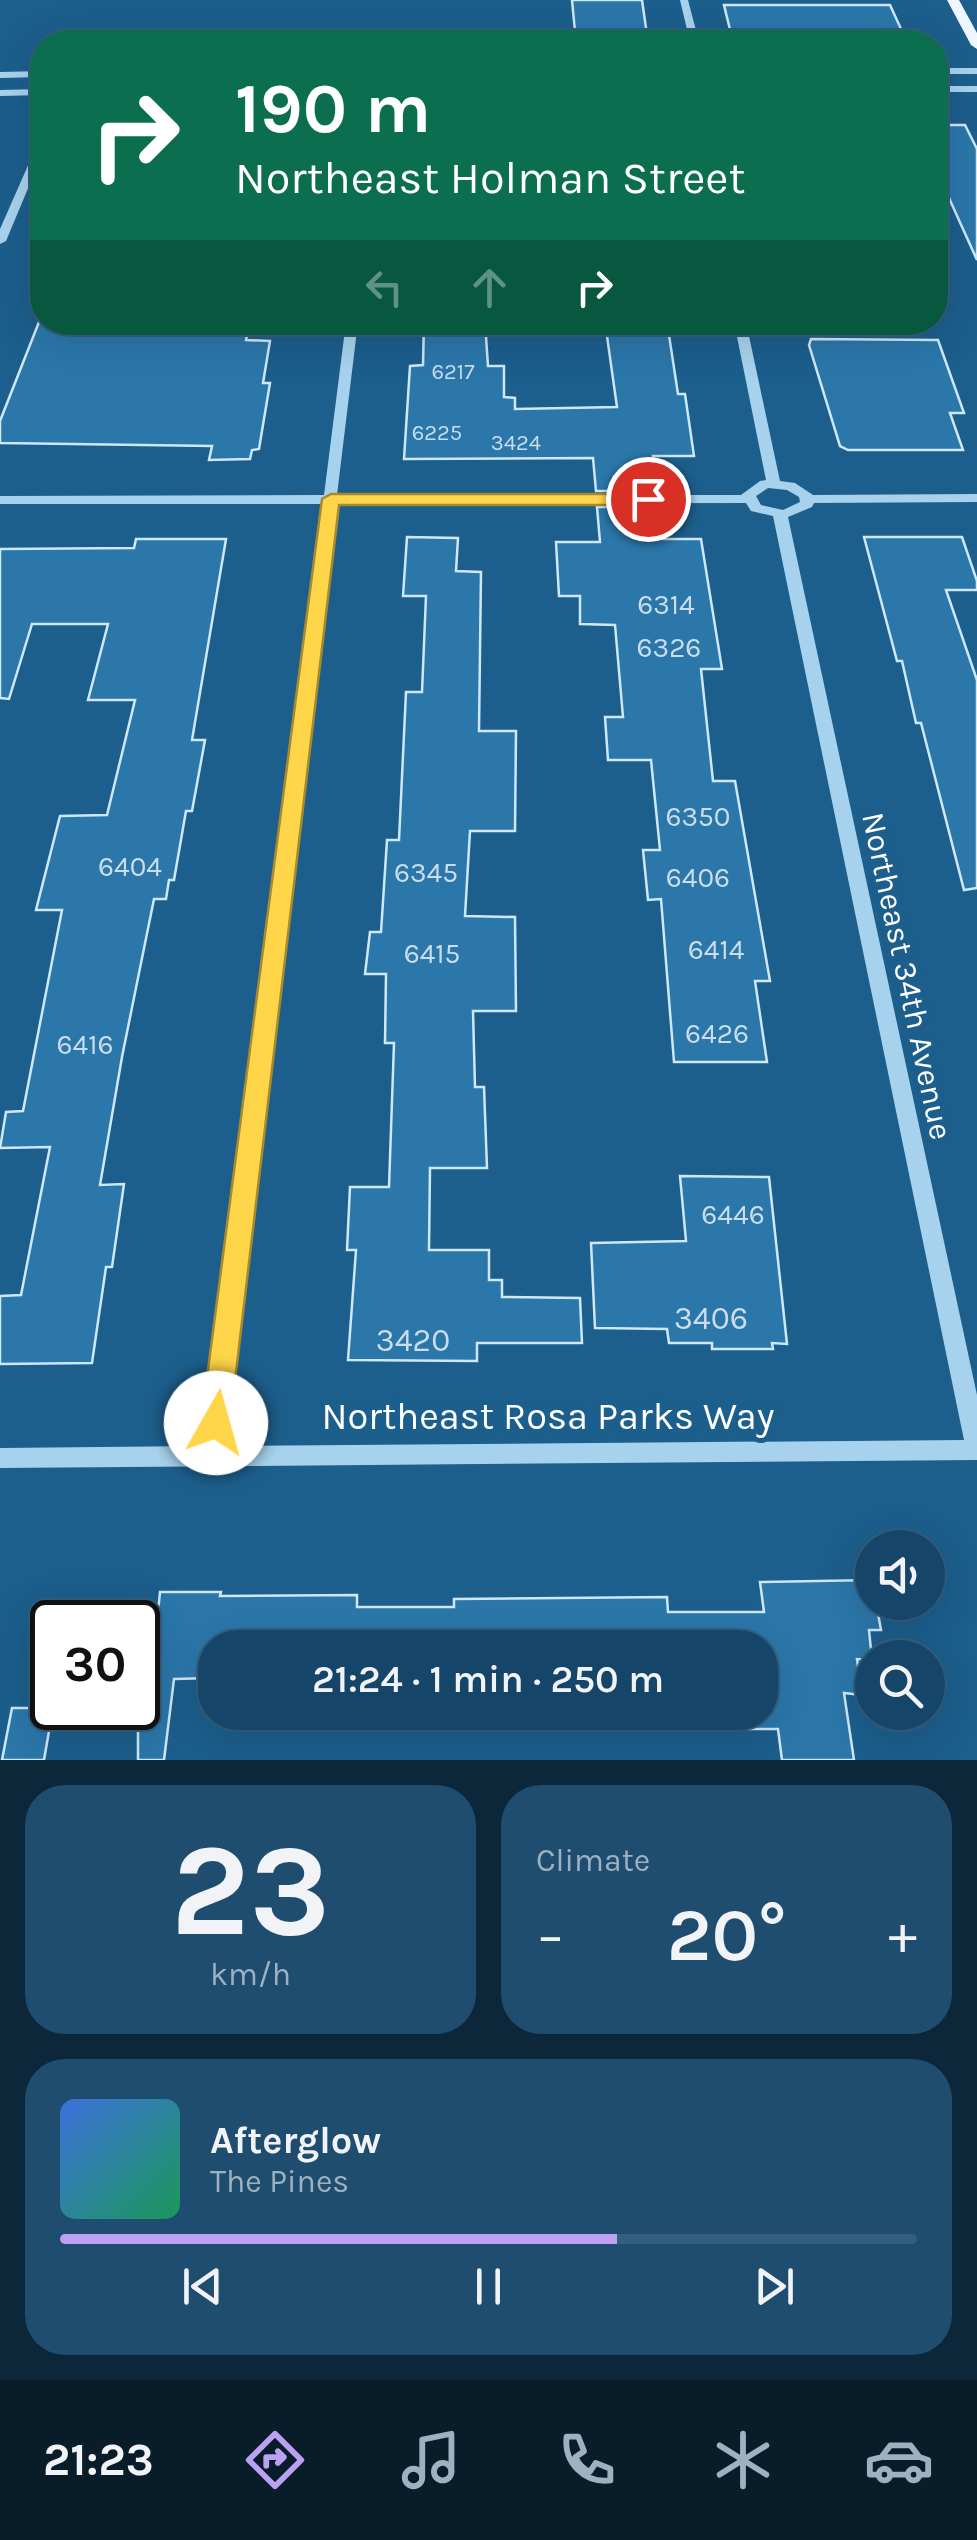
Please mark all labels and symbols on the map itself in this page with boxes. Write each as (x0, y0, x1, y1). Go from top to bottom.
house number: 6217 (432, 359, 474, 385)
house number: 6225 (412, 420, 462, 446)
house number: 3424 (491, 430, 541, 456)
pin (606, 457, 691, 542)
house number: 6314 (637, 588, 695, 621)
house number: 6326 (637, 631, 701, 664)
house number: 6350 (666, 800, 731, 833)
street label: Northeast 34th Avenue (854, 809, 960, 1143)
house number: 6404 (98, 850, 162, 883)
house number: 6345 (394, 856, 458, 889)
house number: 6406 (666, 861, 730, 894)
house number: 6414 (688, 933, 745, 966)
house number: 6415 (404, 937, 460, 970)
house number: 6426 (685, 1017, 749, 1050)
house number: 6416 (57, 1028, 113, 1061)
house number: 6446 (701, 1198, 765, 1231)
house number: 3406 (674, 1300, 748, 1337)
house number: 3420 (376, 1322, 450, 1359)
position arrow (164, 1371, 268, 1475)
street label: Northeast Rosa Parks Way (322, 1394, 775, 1439)
speed limit sign: 30 (30, 1600, 160, 1730)

